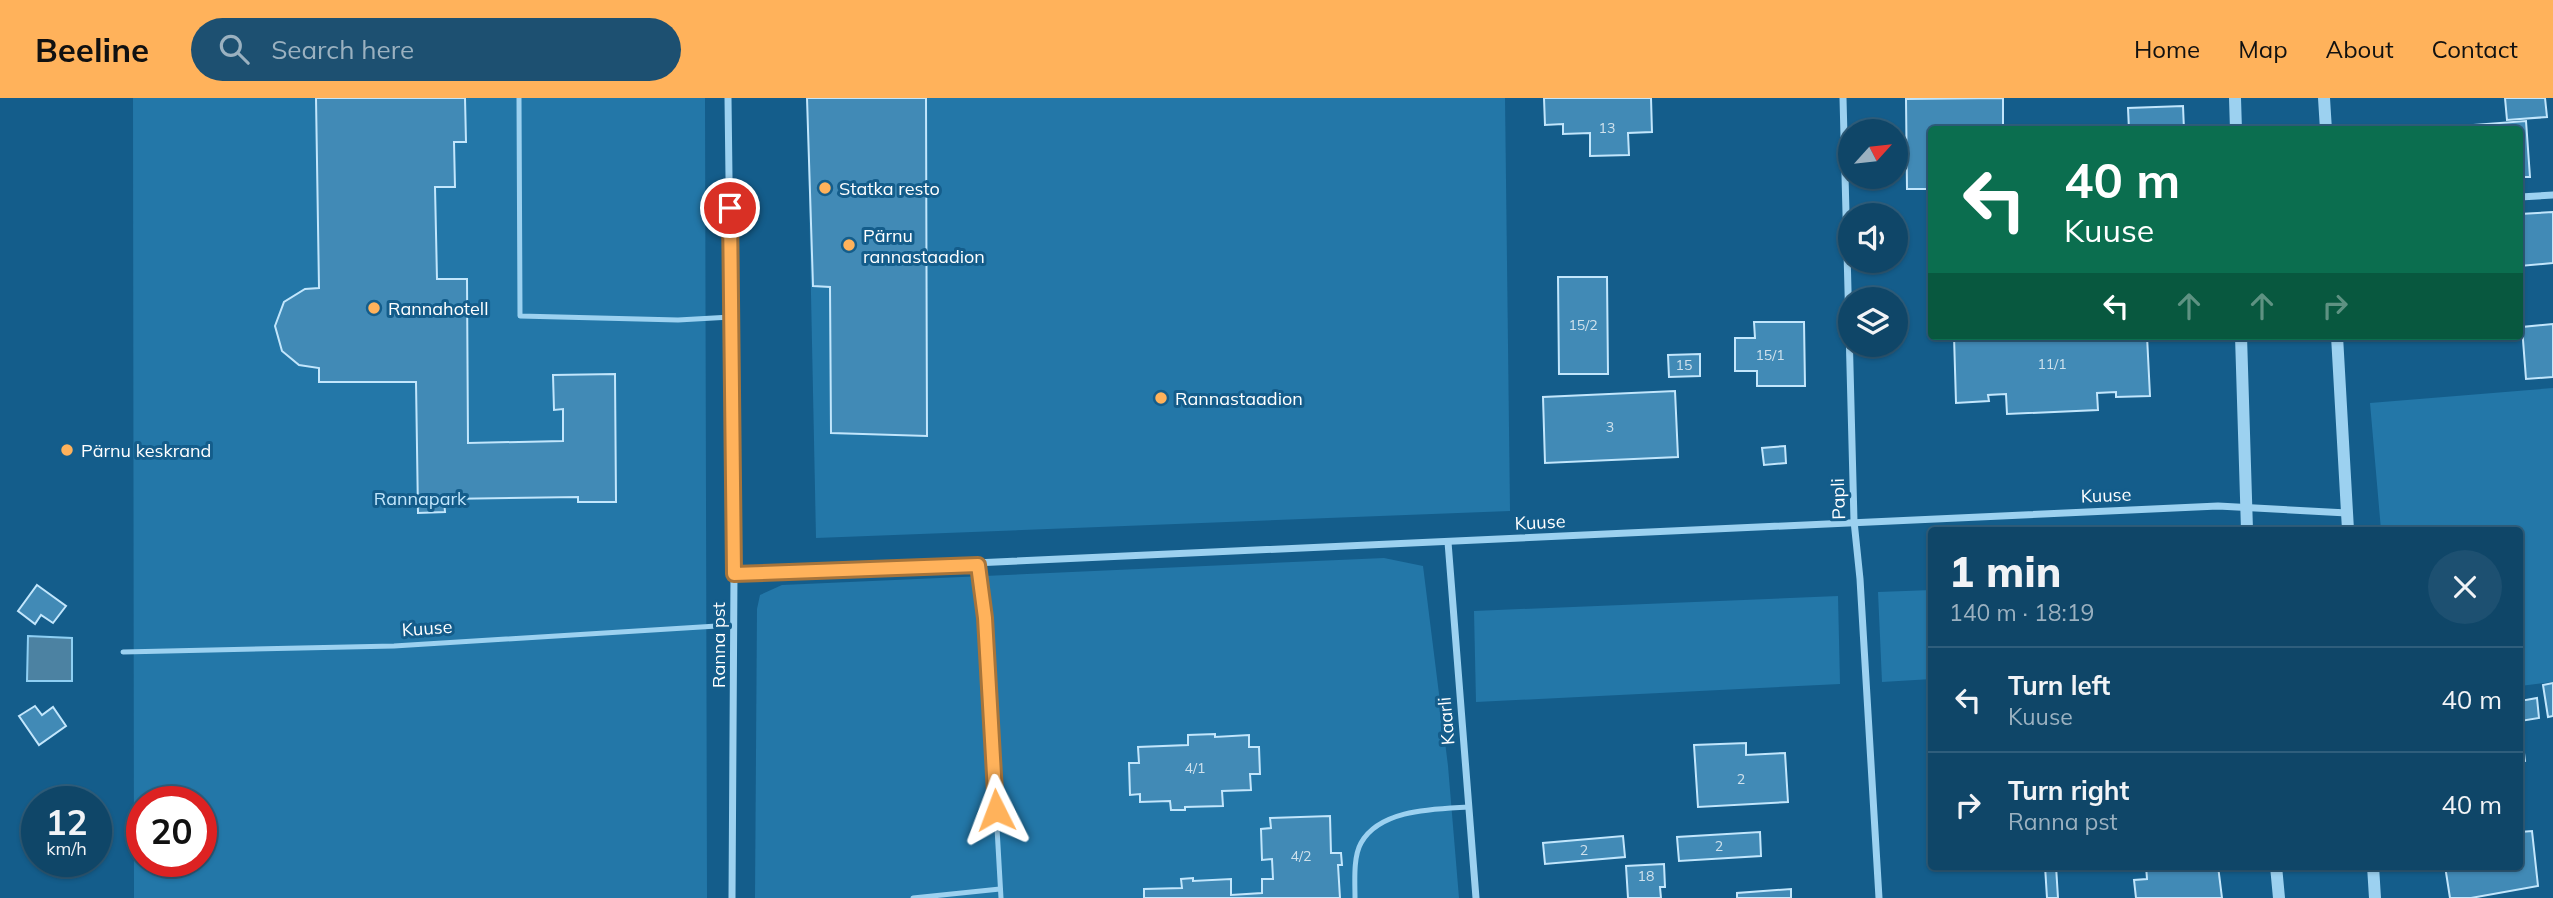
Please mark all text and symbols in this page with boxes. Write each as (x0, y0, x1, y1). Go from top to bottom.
search box (191, 18, 681, 81)
text: Beeline (35, 29, 149, 70)
icon: search (215, 30, 253, 68)
text: Search here (271, 33, 414, 66)
text: Home (2134, 34, 2200, 64)
text: Map (2238, 34, 2288, 64)
text: About (2326, 34, 2394, 64)
text: Contact (2432, 34, 2518, 64)
house number: 13 (1599, 119, 1615, 137)
north arrow (1838, 119, 1908, 189)
map controls (1838, 119, 1908, 357)
text: 40 m (2064, 149, 2180, 210)
icon: left (1949, 154, 2040, 245)
place label: Statka resto (839, 177, 940, 200)
pin (700, 178, 760, 238)
marker: Statka resto (817, 180, 833, 196)
icon: arrive (711, 189, 749, 227)
button: sound (1838, 203, 1908, 273)
text: Kuuse (2064, 210, 2154, 250)
place label: Pärnu rannastaadion (863, 224, 985, 268)
marker: Pärnu rannastaadion (841, 237, 857, 253)
button: layers (1838, 287, 1908, 357)
icon: left (2097, 287, 2135, 325)
icon: ahead (2170, 287, 2208, 325)
icon: ahead (2243, 287, 2281, 325)
icon: right (2316, 287, 2354, 325)
place label: Rannahotell (388, 297, 488, 320)
marker: Rannahotell (366, 300, 382, 316)
house number: 15/2 (1568, 316, 1598, 334)
house number: 15/1 (1755, 346, 1785, 364)
house number: 11/1 (2037, 355, 2067, 373)
house number: 15 (1676, 356, 1692, 374)
place label: Rannastaadion (1175, 387, 1303, 410)
marker: Rannastaadion (1153, 390, 1169, 406)
house number: 3 (1606, 418, 1614, 436)
place label: Pärnu keskrand (81, 439, 211, 462)
marker: Pärnu keskrand (59, 442, 75, 458)
street label: Papli (1826, 478, 1850, 520)
street label: Kuuse (2080, 483, 2132, 507)
park label: Rannapark (374, 487, 467, 510)
street label: Kuuse (1514, 509, 1566, 535)
text: 1 min (1949, 545, 2062, 598)
button: close (2428, 550, 2502, 624)
text: 140 m · 18:19 (1949, 598, 2094, 627)
street label: Ranna pst (707, 602, 730, 688)
street label: Kuuse (401, 615, 453, 641)
text: Turn left (2008, 669, 2110, 702)
icon: left (1949, 681, 1987, 719)
text: 40 m (2441, 683, 2502, 716)
street label: Kaarli (1432, 696, 1460, 746)
text: Kuuse (2008, 702, 2073, 731)
house number: 4/1 (1185, 759, 1205, 777)
house number: 2 (1737, 770, 1745, 788)
position arrow (959, 773, 1033, 847)
text: Turn right (2008, 774, 2129, 807)
speed limit sign: 20 (126, 786, 217, 877)
icon: right (1949, 786, 1987, 824)
text: 40 m (2441, 788, 2502, 821)
text: 12 (45, 800, 88, 844)
text: Ranna pst (2008, 807, 2118, 836)
text: km/h (46, 837, 87, 860)
house number: 2 (1715, 837, 1723, 855)
house number: 2 (1580, 841, 1588, 859)
house number: 4/2 (1291, 847, 1311, 865)
house number: 18 (1638, 867, 1654, 885)

